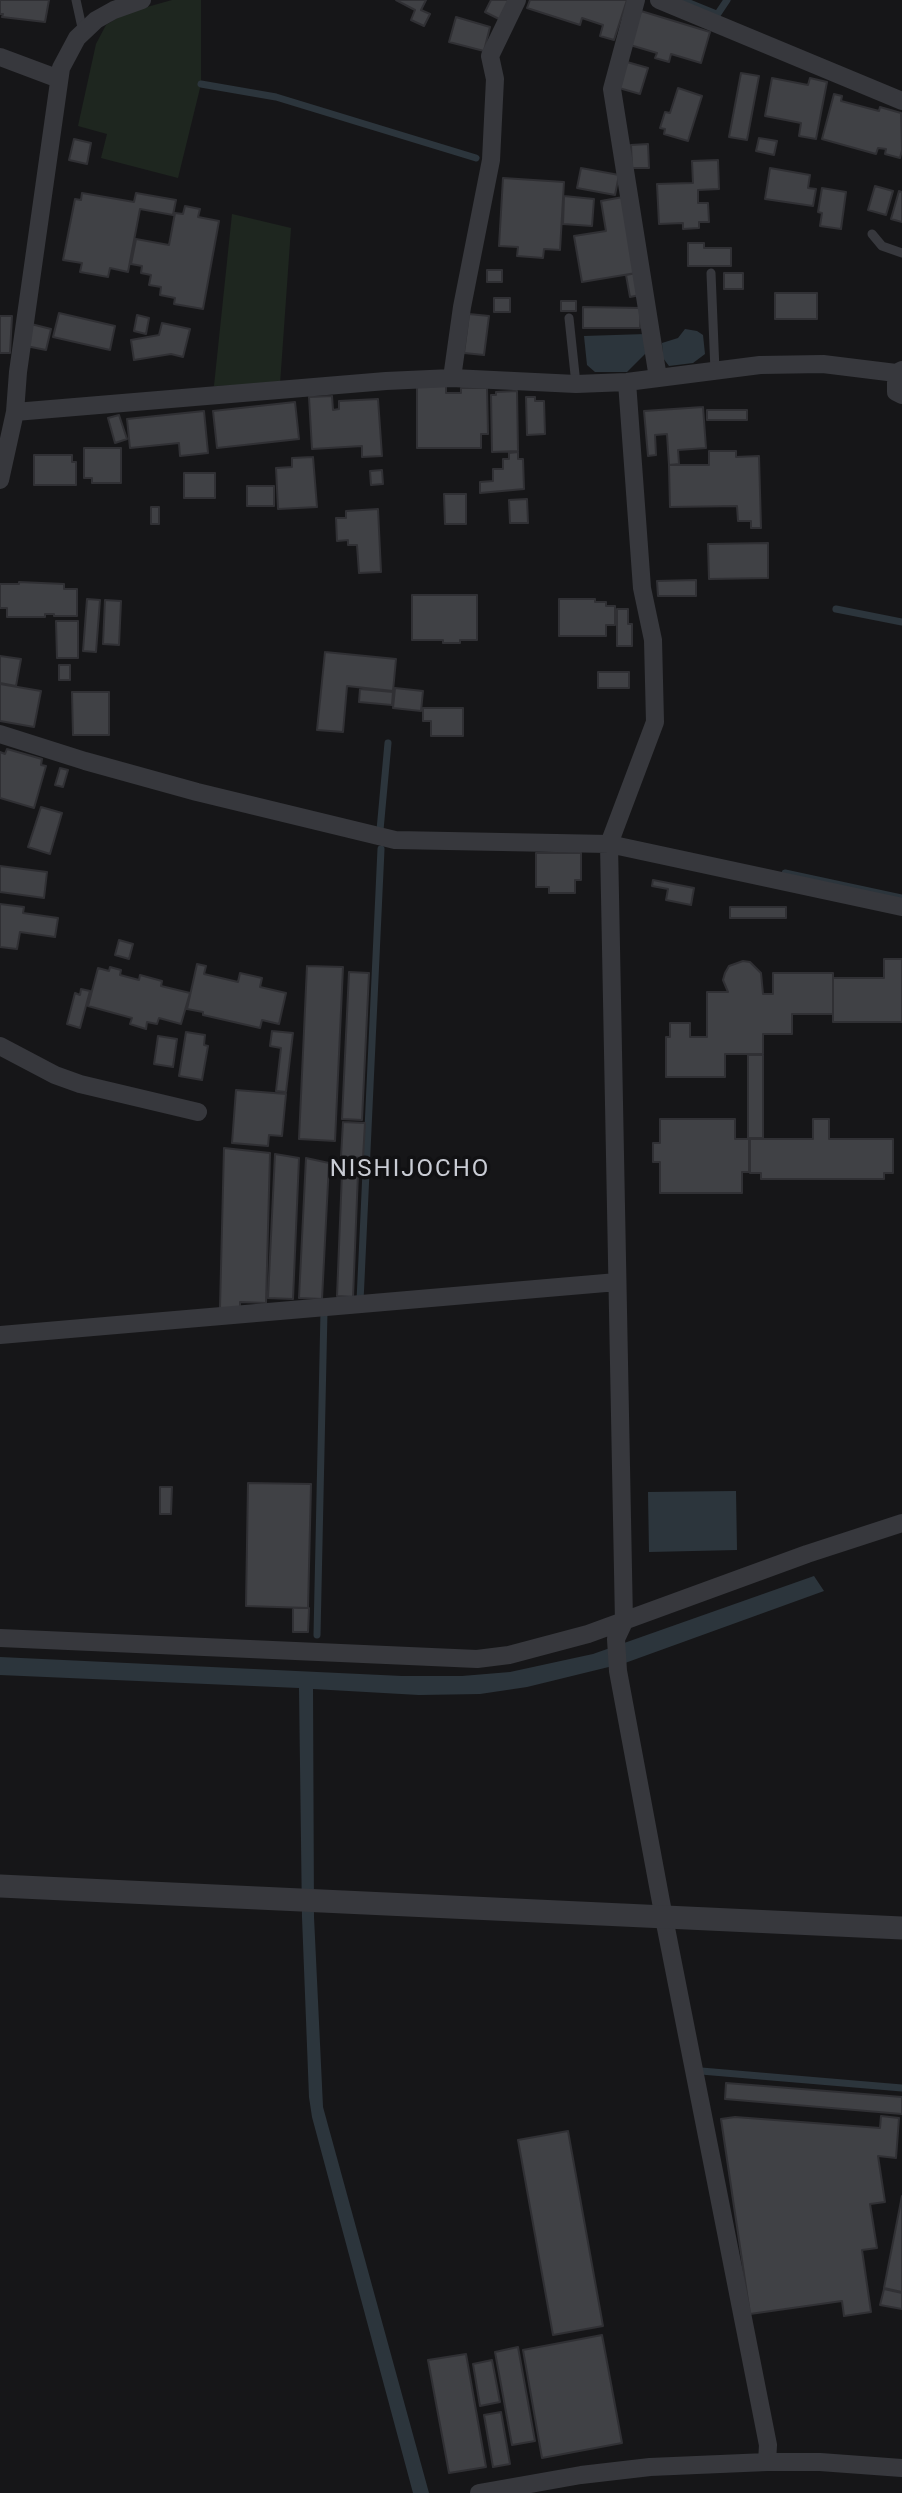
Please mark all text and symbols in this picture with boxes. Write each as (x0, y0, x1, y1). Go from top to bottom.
district label: NISHIJOCHO (331, 1156, 489, 1184)

